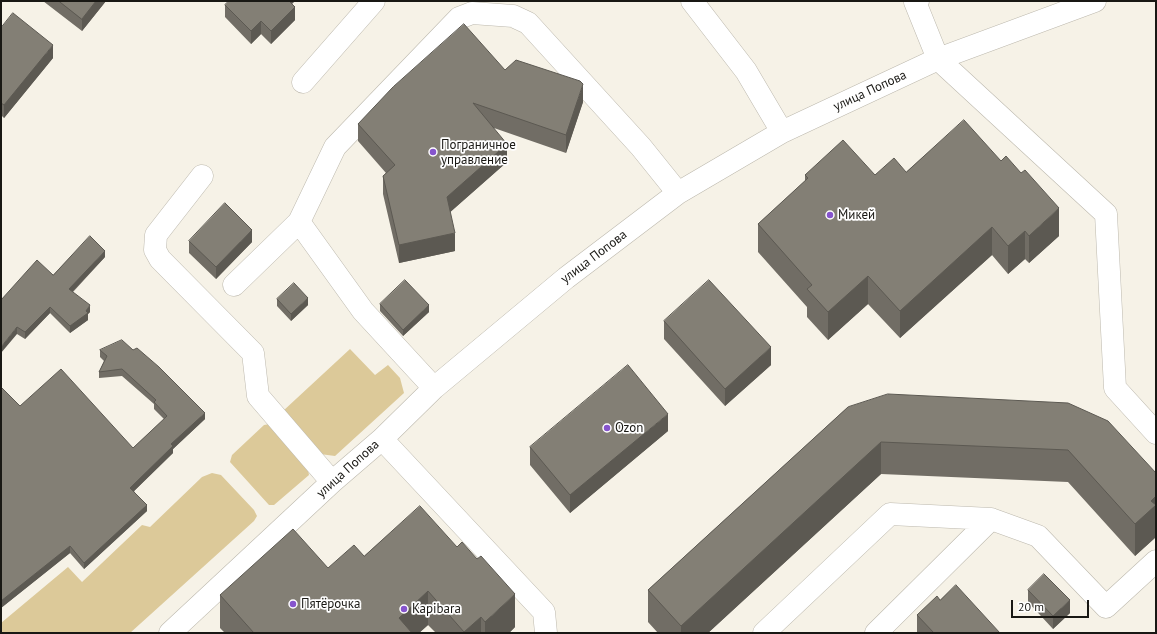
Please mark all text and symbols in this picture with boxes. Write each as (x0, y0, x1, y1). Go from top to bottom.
street label: улица Попова (831, 67, 909, 115)
place label: Пограничное управление (441, 137, 516, 168)
marker: Пограничное управление (428, 147, 438, 157)
place label: Микей (838, 207, 875, 223)
marker: Микей (825, 210, 835, 220)
street label: улица Попова (558, 227, 630, 287)
place label: Ozon (615, 420, 643, 436)
marker: Ozon (602, 423, 612, 433)
street label: улица Попова (313, 437, 383, 501)
scale bar (1013, 592, 1091, 618)
place label: Пятёрочка (301, 596, 360, 612)
marker: Пятёрочка (288, 599, 298, 609)
text: 20 m (1018, 599, 1044, 614)
place label: Kapibara (412, 601, 461, 617)
marker: Kapibara (399, 604, 409, 614)

